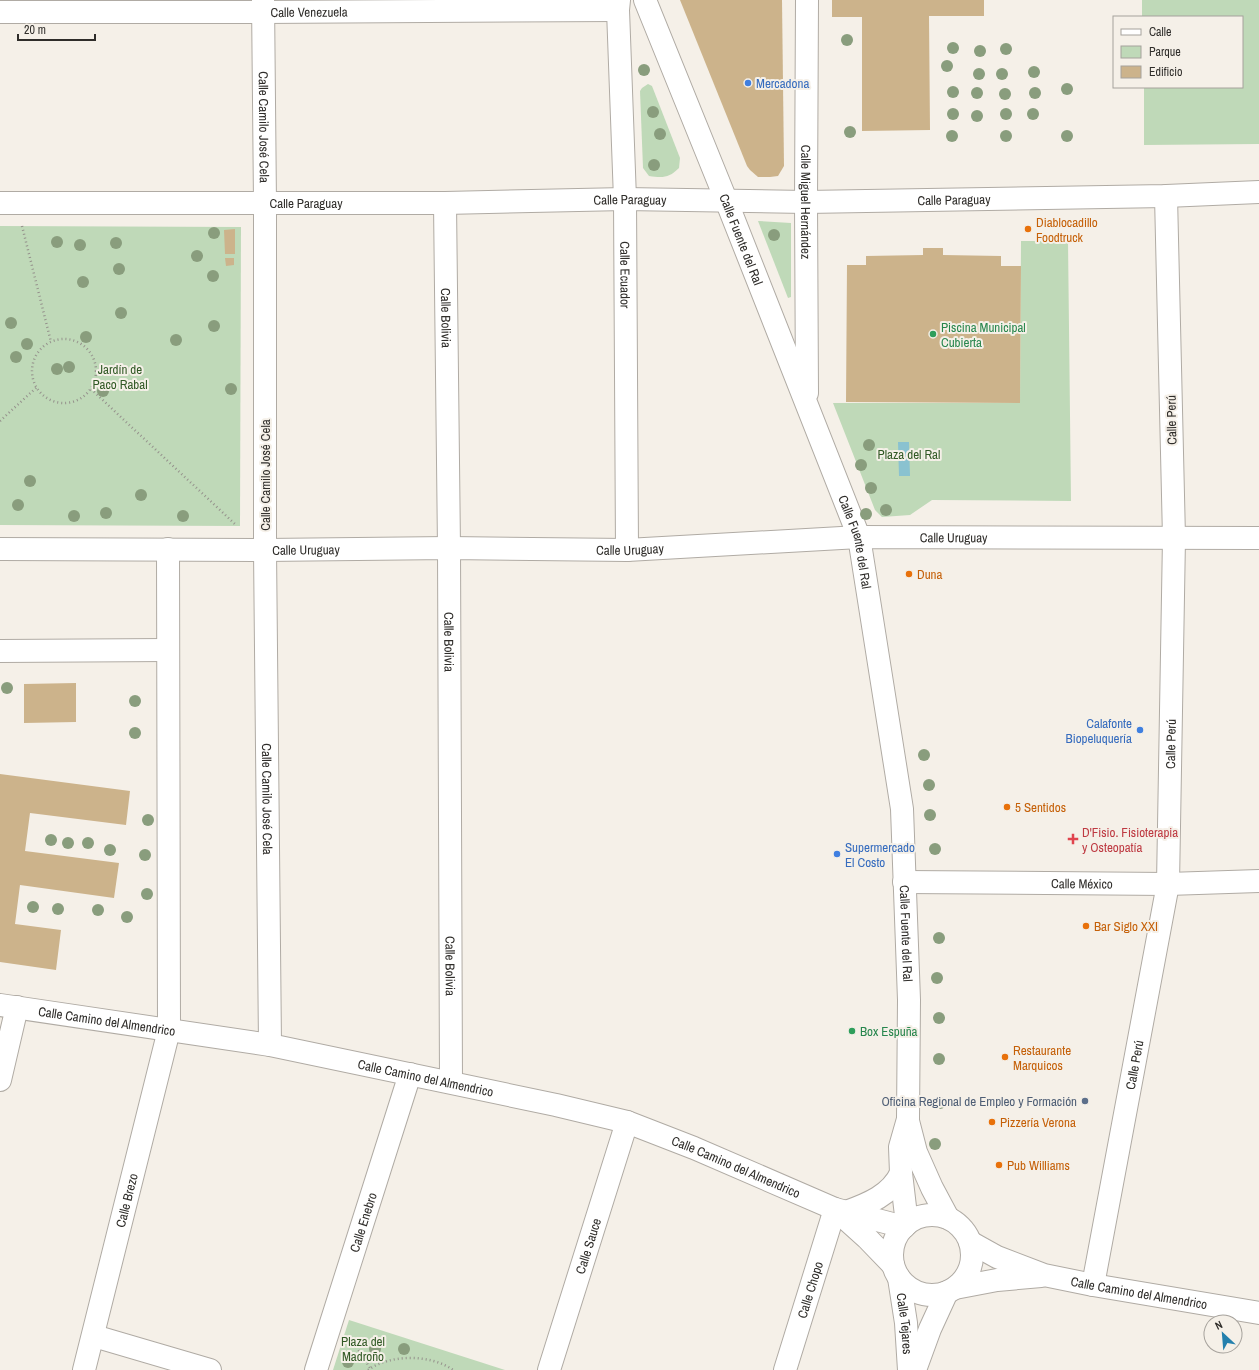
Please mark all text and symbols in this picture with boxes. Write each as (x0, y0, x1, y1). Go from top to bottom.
street label: Calle Venezuela (270, 4, 348, 21)
scale bar (18, 16, 95, 42)
legend (1113, 16, 1243, 88)
text: 20 m (24, 22, 46, 38)
text: Calle (1149, 24, 1171, 40)
text: Parque (1149, 44, 1181, 60)
text: Edificio (1149, 64, 1182, 80)
street label: Calle Camilo José Cela (255, 71, 273, 183)
place label: Mercadona (756, 75, 809, 92)
marker: Mercadona (743, 78, 753, 88)
street label: Calle Miguel Hernández (797, 145, 814, 259)
street label: Calle Paraguay (593, 191, 667, 209)
street label: Calle Fuente del Ral (715, 191, 767, 288)
street label: Calle Paraguay (917, 191, 991, 209)
street label: Calle Paraguay (269, 195, 343, 212)
place label: Diablocadillo Foodtruck (1036, 214, 1098, 246)
marker: Diablocadillo Foodtruck (1023, 224, 1033, 234)
street label: Calle Ecuador (616, 241, 634, 309)
street label: Calle Bolivia (437, 288, 455, 348)
place label: Piscina Municipal Cubierta (941, 319, 1026, 351)
marker: Piscina Municipal Cubierta (928, 329, 938, 339)
park label: Jardín de Paco Rabal (92, 361, 148, 393)
street label: Calle Perú (1163, 395, 1180, 445)
street label: Calle Camilo José Cela (257, 419, 274, 531)
park label: Plaza del Ral (878, 446, 940, 463)
street label: Calle Fuente del Ral (834, 493, 875, 590)
street label: Calle Uruguay (920, 529, 988, 546)
street label: Calle Uruguay (596, 540, 665, 559)
street label: Calle Uruguay (272, 541, 341, 559)
place label: Duna (917, 566, 943, 583)
marker: Duna (904, 569, 914, 579)
street label: Calle Bolivia (440, 612, 457, 672)
place label: Calafonte Biopeluquería (1066, 715, 1132, 747)
street label: Calle Perú (1162, 719, 1180, 769)
marker: Calafonte Biopeluquería (1135, 725, 1145, 735)
street label: Calle Camilo José Cela (258, 743, 276, 855)
place label: 5 Sentidos (1015, 799, 1066, 816)
marker: 5 Sentidos (1002, 802, 1012, 812)
place label: D'Fisio. Fisioterapia y Osteopatía (1082, 824, 1178, 856)
marker: D'Fisio. Fisioterapia y Osteopatía (1067, 833, 1079, 845)
place label: Supermercado El Costo (845, 839, 915, 871)
marker: Supermercado El Costo (832, 849, 842, 859)
street label: Calle México (1051, 875, 1113, 893)
street label: Calle Fuente del Ral (896, 885, 916, 982)
place label: Bar Siglo XXI (1094, 918, 1158, 935)
marker: Bar Siglo XXI (1081, 921, 1091, 931)
street label: Calle Bolivia (441, 936, 459, 996)
street label: Calle Camino del Almendrico (37, 1003, 176, 1040)
place label: Box Espuña (860, 1023, 918, 1040)
marker: Box Espuña (847, 1026, 857, 1036)
street label: Calle Perú (1122, 1039, 1148, 1091)
place label: Restaurante Marquicos (1013, 1042, 1071, 1074)
marker: Restaurante Marquicos (1000, 1052, 1010, 1062)
street label: Calle Camino del Almendrico (356, 1056, 495, 1101)
place label: Oficina Regional de Empleo y Formación (881, 1093, 1077, 1110)
marker: Oficina Regional de Empleo y Formación (1080, 1096, 1090, 1106)
place label: Pizzería Verona (1000, 1114, 1076, 1131)
marker: Pizzería Verona (987, 1117, 997, 1127)
street label: Calle Camino del Almendrico (669, 1132, 803, 1202)
place label: Pub Williams (1007, 1157, 1070, 1174)
marker: Pub Williams (994, 1160, 1004, 1170)
street label: Calle Brezo (112, 1171, 142, 1229)
street label: Calle Enebro (346, 1190, 381, 1254)
street label: Calle Sauce (572, 1216, 605, 1276)
street label: Calle Chopo (794, 1259, 827, 1321)
street label: Calle Camino del Almendrico (1069, 1273, 1209, 1313)
street label: Calle Tejares (892, 1292, 916, 1355)
north arrow (1203, 1314, 1243, 1354)
text: N (1213, 1317, 1225, 1333)
park label: Plaza del Madroño (341, 1333, 385, 1365)

